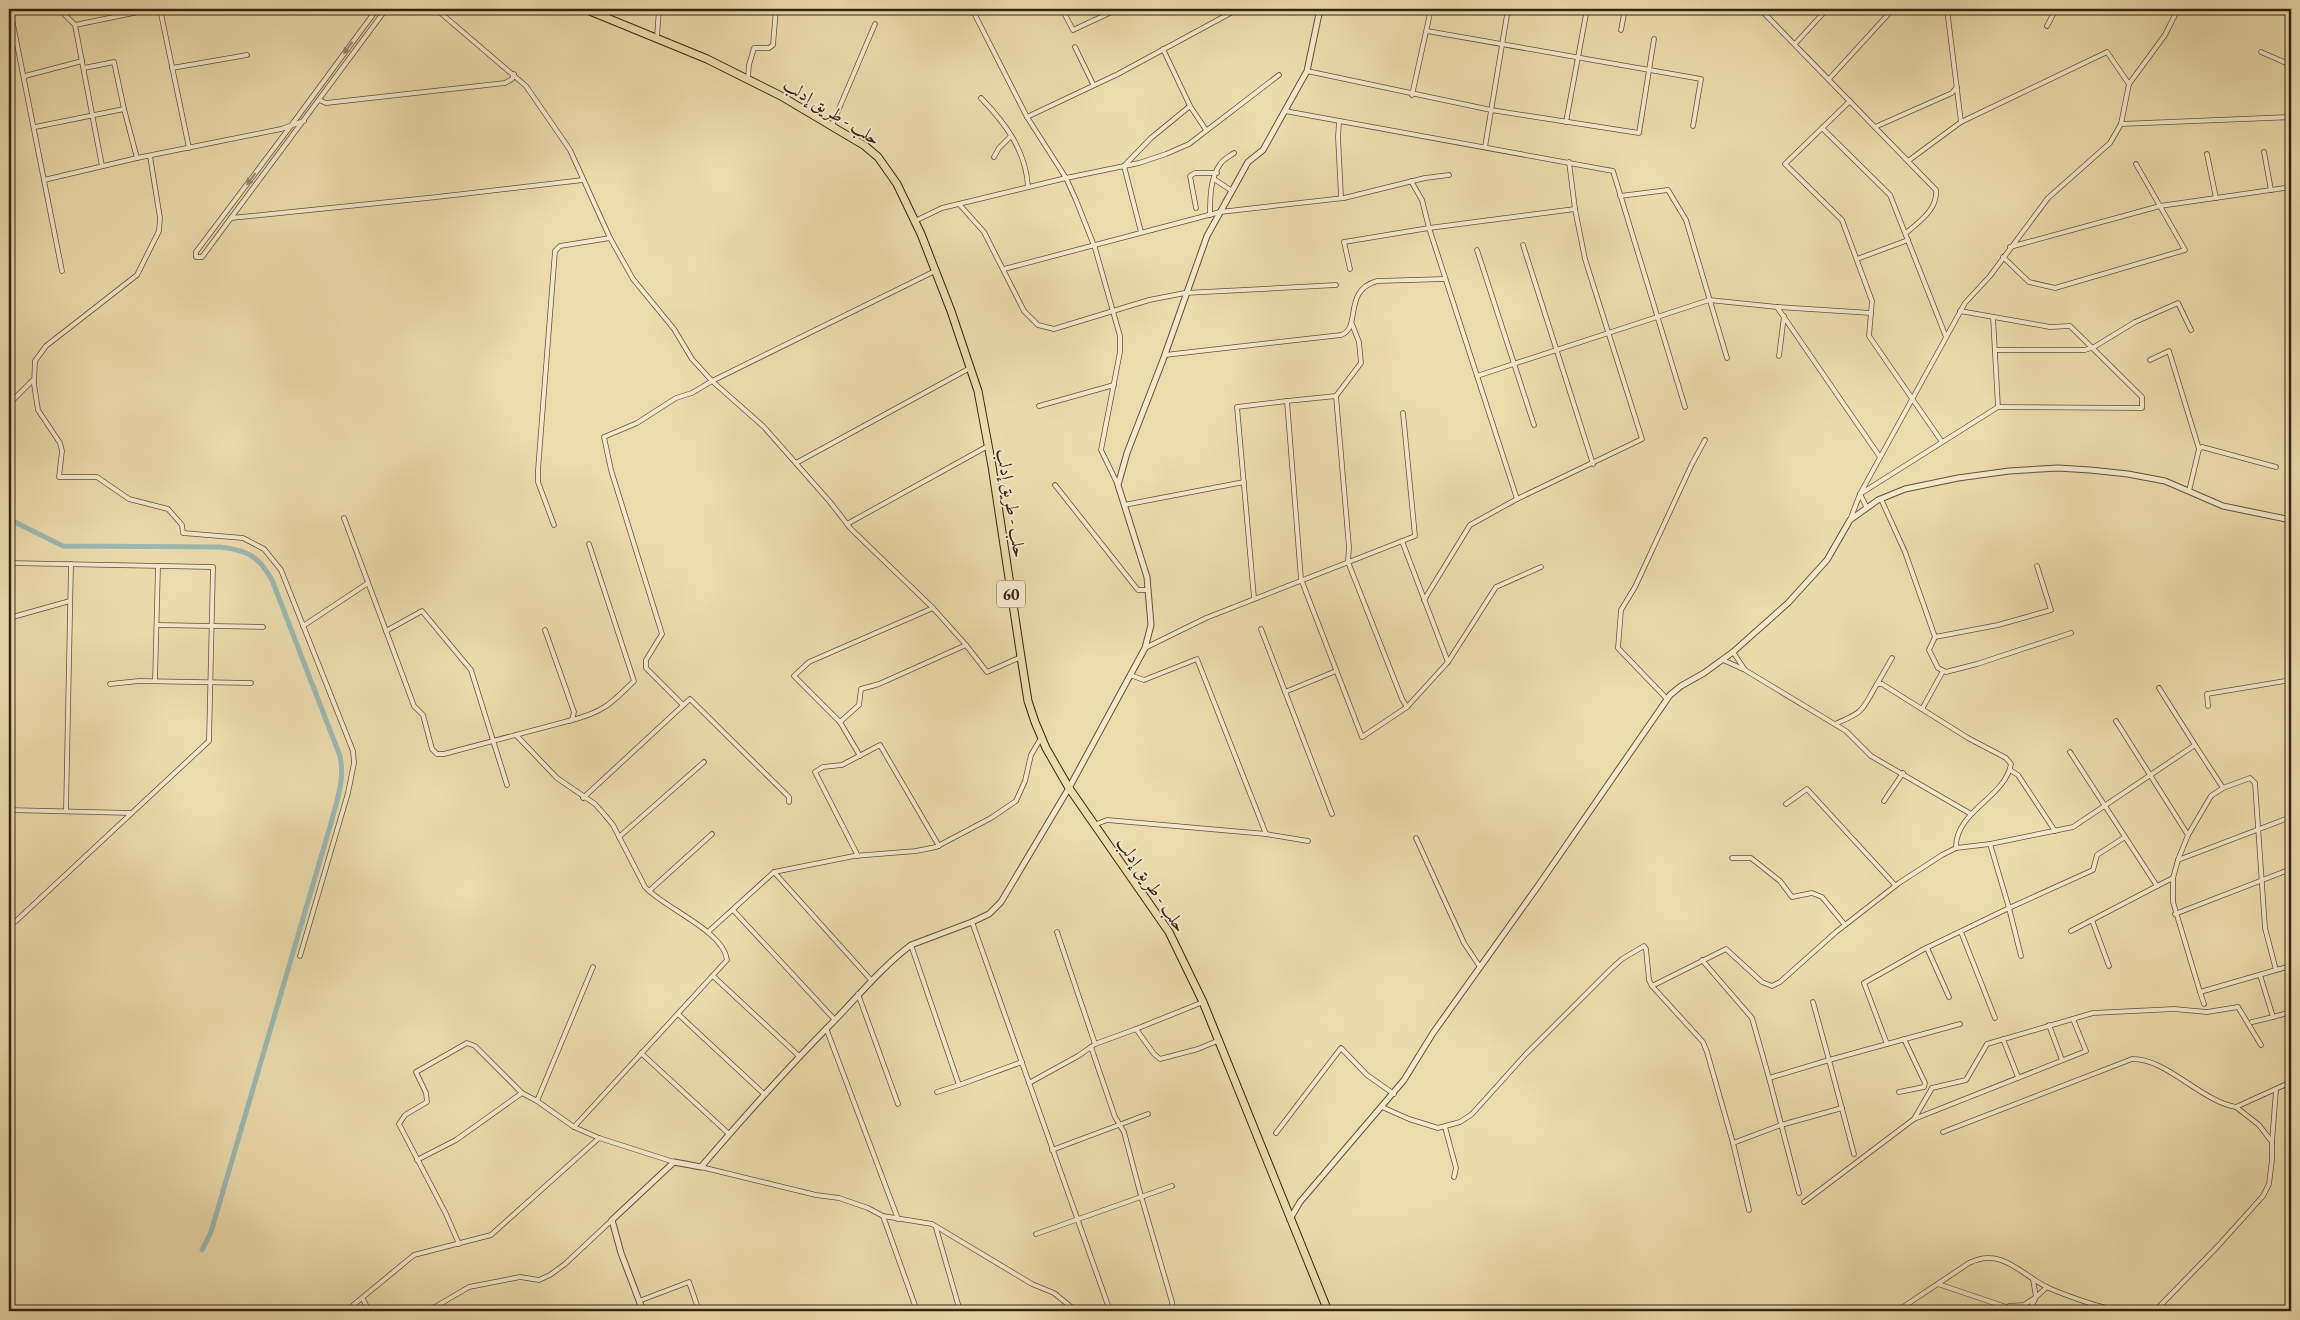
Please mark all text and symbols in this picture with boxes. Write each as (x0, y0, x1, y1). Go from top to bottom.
one-way arrow (343, 41, 353, 55)
street label: حلب - طريق إدلب (779, 72, 885, 151)
one-way arrow (246, 172, 257, 185)
street label: حلب - طريق إدلب (991, 447, 1032, 559)
road number: 60 (997, 580, 1025, 608)
street label: حلب - طريق إدلب (1111, 832, 1192, 937)

